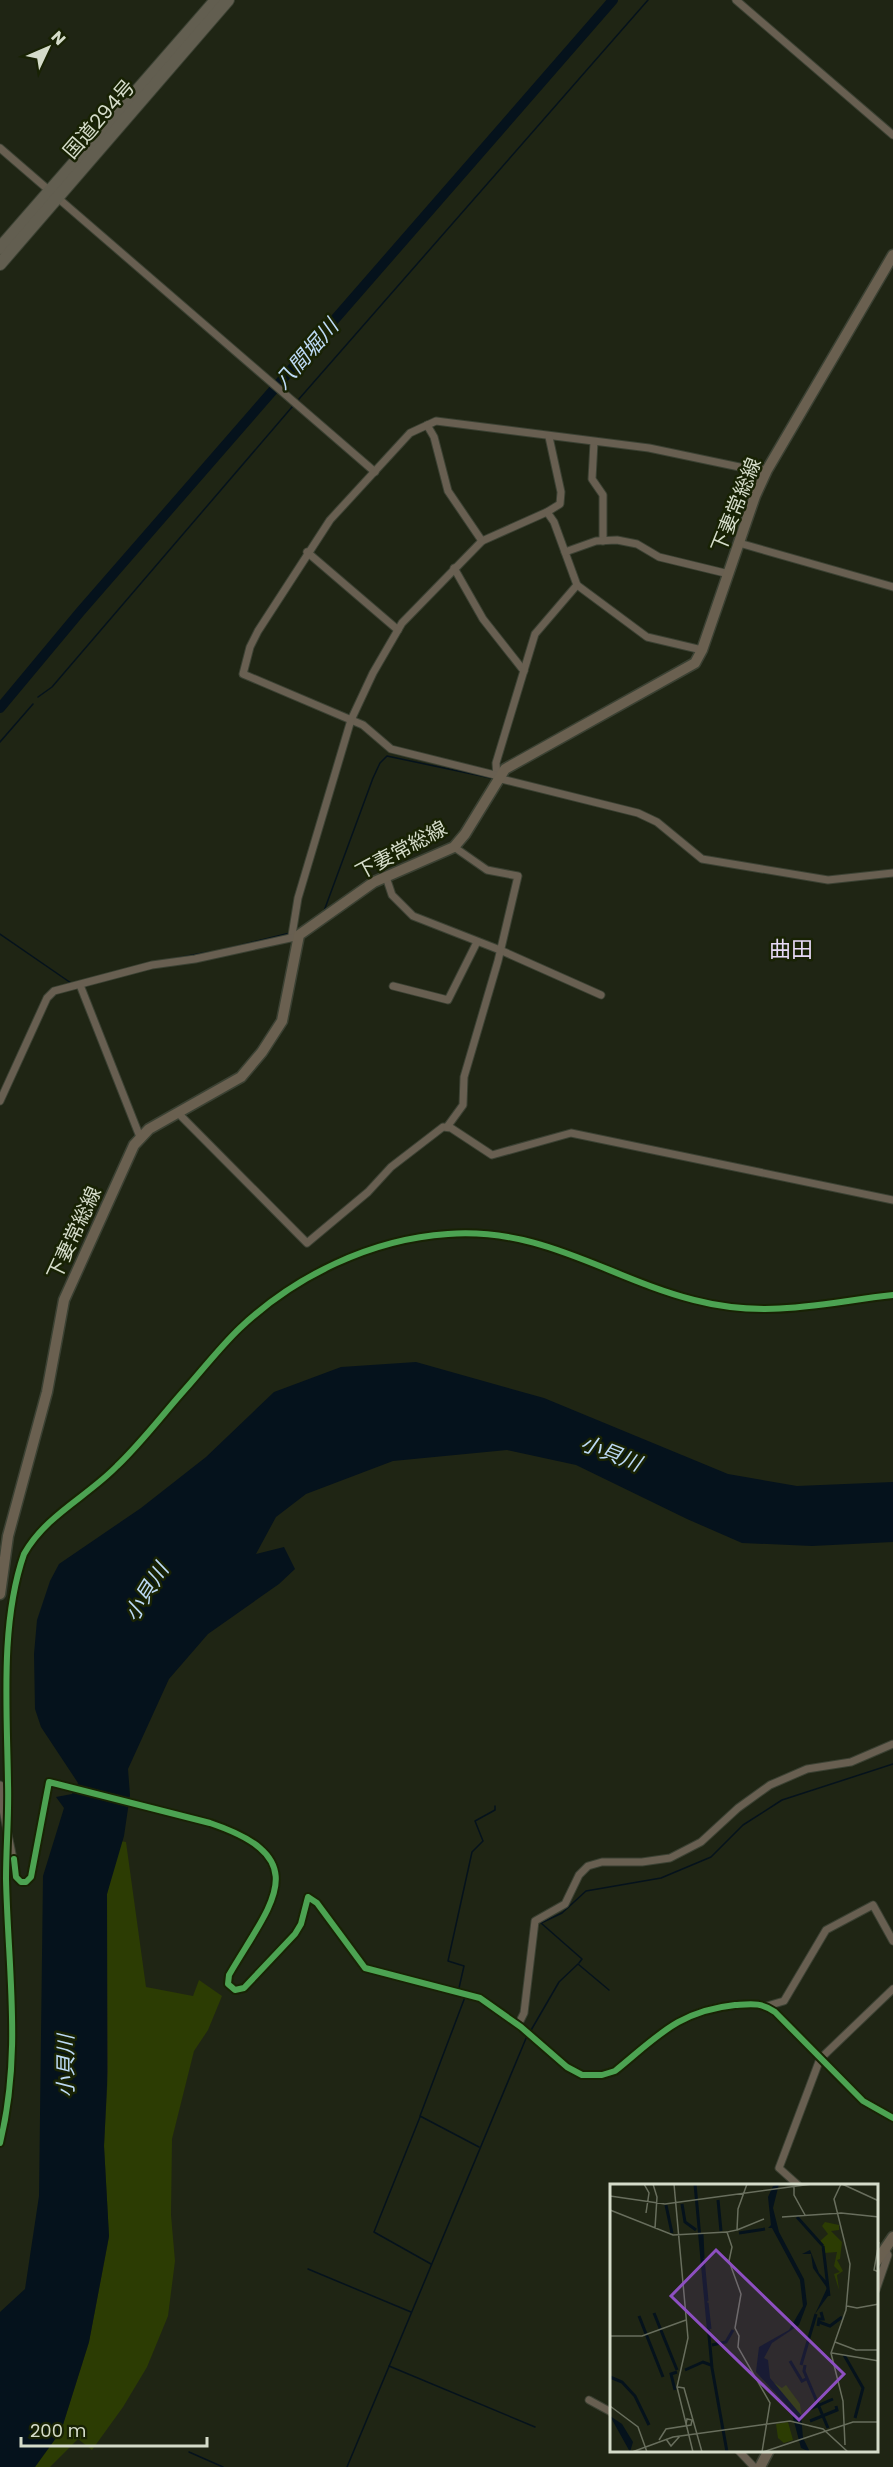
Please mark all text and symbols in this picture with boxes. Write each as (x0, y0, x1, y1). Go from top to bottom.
north arrow (18, 18, 78, 78)
text: N (46, 26, 71, 50)
street label: 国道294号 (57, 73, 141, 165)
water label: 八間堀川 (268, 311, 346, 395)
street label: 下妻常総線 (704, 453, 768, 557)
street label: 下妻常総線 (350, 814, 452, 886)
district label: 曲田 (769, 934, 813, 965)
street label: 下妻常総線 (40, 1182, 108, 1284)
water label: 小貝川 (576, 1428, 647, 1479)
water label: 小貝川 (117, 1556, 176, 1626)
water label: 小貝川 (51, 2033, 80, 2098)
inset map (610, 2184, 878, 2452)
scale bar (21, 2410, 207, 2448)
text: 200 m (30, 2418, 86, 2443)

